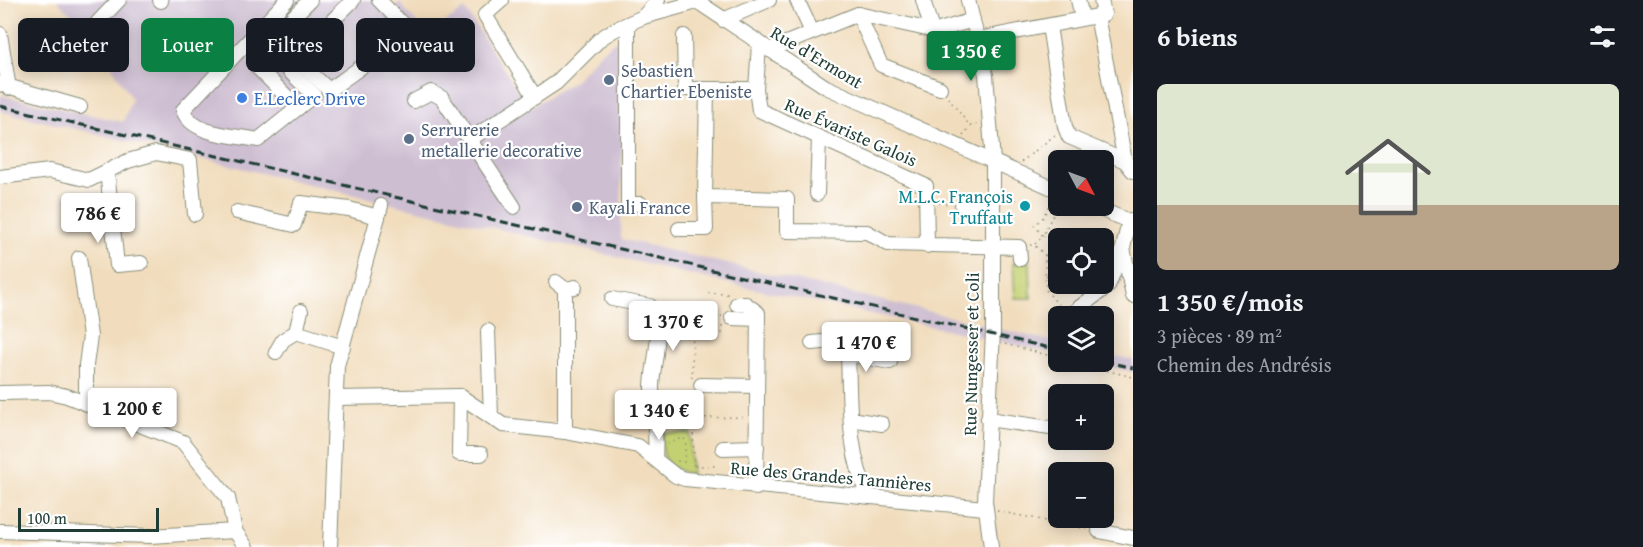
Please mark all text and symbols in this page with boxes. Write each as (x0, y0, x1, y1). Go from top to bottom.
text: 6 biens (1157, 17, 1238, 56)
chip: Acheter (18, 18, 129, 72)
chip: Louer (141, 18, 234, 72)
chip: Filtres (246, 18, 344, 72)
chip: Nouveau (356, 18, 475, 72)
street label: Rue d'Ermont (766, 19, 869, 96)
icon: filters (1586, 20, 1619, 53)
pin: 1 350 € (916, 31, 1026, 82)
text: 1 350 € (941, 36, 1001, 65)
place label: Sebastien Chartier Ebeniste (621, 57, 752, 105)
marker: Sebastien Chartier Ebeniste (602, 73, 616, 87)
place label: E.Leclerc Drive (254, 85, 365, 112)
marker: E.Leclerc Drive (235, 91, 249, 105)
street label: Rue Évariste Galois (780, 91, 922, 173)
place label: Serrurerie metallerie decorative (421, 116, 582, 164)
icon: home (1334, 123, 1442, 231)
marker: Serrurerie metallerie decorative (402, 132, 416, 146)
north arrow (1048, 150, 1114, 216)
map controls (1048, 150, 1114, 528)
place label: M.L.C. François Truffaut (899, 183, 1014, 231)
pin: 786 € (56, 193, 140, 244)
place label: Kayali France (589, 194, 691, 221)
text: 786 € (75, 198, 121, 227)
marker: M.L.C. François Truffaut (1018, 199, 1032, 213)
marker: Kayali France (570, 200, 584, 214)
button: locate (1048, 228, 1114, 294)
street label: Rue Nungesser et Coli (956, 272, 986, 436)
text: 1 350 €/mois (1157, 282, 1304, 321)
pin: 1 370 € (618, 301, 728, 352)
text: 1 370 € (643, 306, 703, 335)
button: layers (1048, 306, 1114, 372)
text: 3 pièces · 89 m² (1157, 321, 1282, 350)
pin: 1 470 € (811, 322, 921, 373)
text: 1 470 € (836, 327, 896, 356)
text: Chemin des Andrésis (1157, 350, 1332, 379)
button: + (1048, 384, 1114, 450)
pin: 1 200 € (77, 388, 187, 439)
pin: 1 340 € (604, 390, 714, 441)
text: 1 200 € (102, 393, 162, 422)
text: 1 340 € (629, 395, 689, 424)
street label: Rue des Grandes Tannières (729, 454, 933, 498)
button: − (1048, 462, 1114, 528)
scale bar (18, 505, 159, 532)
text: 100 m (27, 506, 67, 530)

